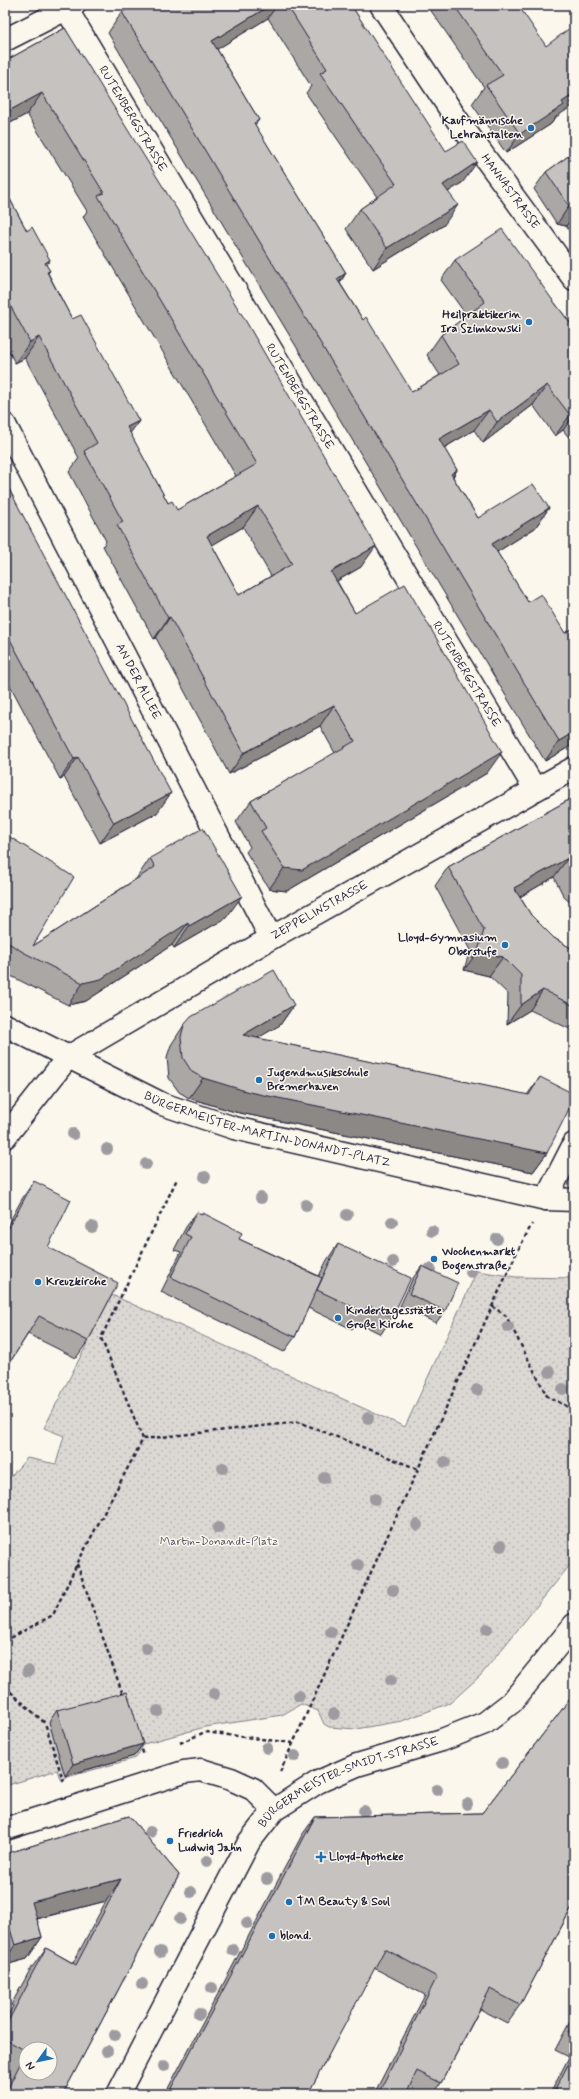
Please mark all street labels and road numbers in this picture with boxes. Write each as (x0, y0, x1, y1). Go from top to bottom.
street label: RUTENBERGSTRASSE (95, 63, 171, 175)
street label: HANNASTRASSE (477, 151, 543, 232)
street label: RUTENBERGSTRASSE (261, 341, 338, 453)
street label: RUTENBERGSTRASSE (428, 619, 504, 731)
street label: AN DER ALLEE (112, 641, 165, 723)
street label: ZEPPELINSTRASSE (268, 877, 371, 944)
street label: BÜRGERMEISTER-MARTIN-DONANDT-PLATZ (141, 1088, 392, 1171)
street label: BÜRGERMEISTER-SMIDT-STRASSE (255, 1733, 441, 1831)

